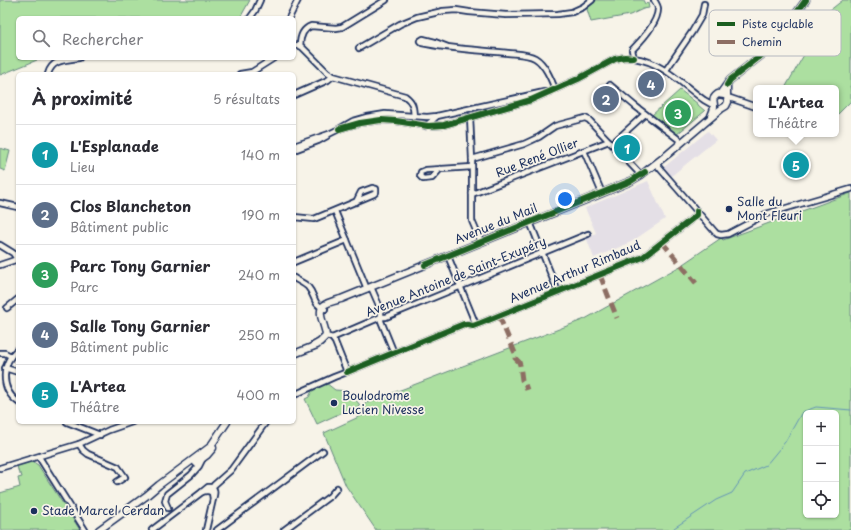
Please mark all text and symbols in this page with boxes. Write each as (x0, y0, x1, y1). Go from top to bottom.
legend (709, 10, 841, 56)
text: Piste cyclable (742, 15, 813, 32)
search box (16, 16, 296, 60)
icon: search (30, 27, 52, 49)
text: Rechercher (62, 27, 143, 50)
text: Chemin (742, 33, 782, 50)
pin: 4 (638, 69, 664, 99)
pin: 2 (593, 84, 619, 114)
text: À proximité (32, 85, 132, 111)
popup (753, 85, 839, 137)
text: 5 résultats (213, 89, 280, 108)
text: L'Artea (768, 90, 824, 113)
pin: 3 (665, 98, 691, 128)
text: Théâtre (768, 113, 817, 132)
street label: Rue René Ollier (493, 133, 581, 181)
pin: 1 (614, 133, 640, 163)
text: L'Esplanade (70, 134, 159, 157)
text: 1 (42, 145, 48, 164)
text: 140 m (241, 145, 280, 164)
pin: 5 (783, 150, 809, 180)
text: Lieu (70, 157, 95, 176)
your location (555, 189, 575, 209)
place label: Salle du Mont Fleuri (737, 192, 802, 224)
text: Clos Blancheton (70, 194, 191, 217)
street label: Avenue du Mail (451, 198, 540, 248)
marker: Salle du Mont Fleuri (724, 204, 734, 214)
text: 2 (40, 205, 50, 224)
text: 190 m (241, 205, 280, 224)
text: Bâtiment public (70, 217, 169, 236)
street label: Avenue Antoine de Saint-Exupéry (363, 231, 549, 321)
street label: Avenue Arthur Rimbaud (506, 235, 644, 307)
text: Parc Tony Garnier (70, 254, 210, 277)
text: 3 (41, 265, 49, 284)
text: 240 m (238, 265, 280, 284)
text: Parc (70, 277, 98, 296)
text: Salle Tony Garnier (70, 314, 210, 337)
text: 4 (41, 325, 49, 344)
text: 250 m (238, 325, 280, 344)
text: Bâtiment public (70, 337, 169, 356)
text: L'Artea (70, 374, 126, 397)
text: 5 (41, 385, 49, 404)
text: 400 m (237, 385, 280, 404)
place label: Boulodrome Lucien Nivesse (342, 386, 424, 418)
text: Théâtre (70, 397, 119, 416)
marker: Boulodrome Lucien Nivesse (329, 398, 339, 408)
map controls (803, 410, 839, 518)
button: + (803, 410, 839, 446)
button: − (803, 446, 839, 482)
button: locate (803, 482, 839, 518)
place label: Stade Marcel Cerdan (42, 501, 164, 519)
marker: Stade Marcel Cerdan (29, 506, 39, 516)

